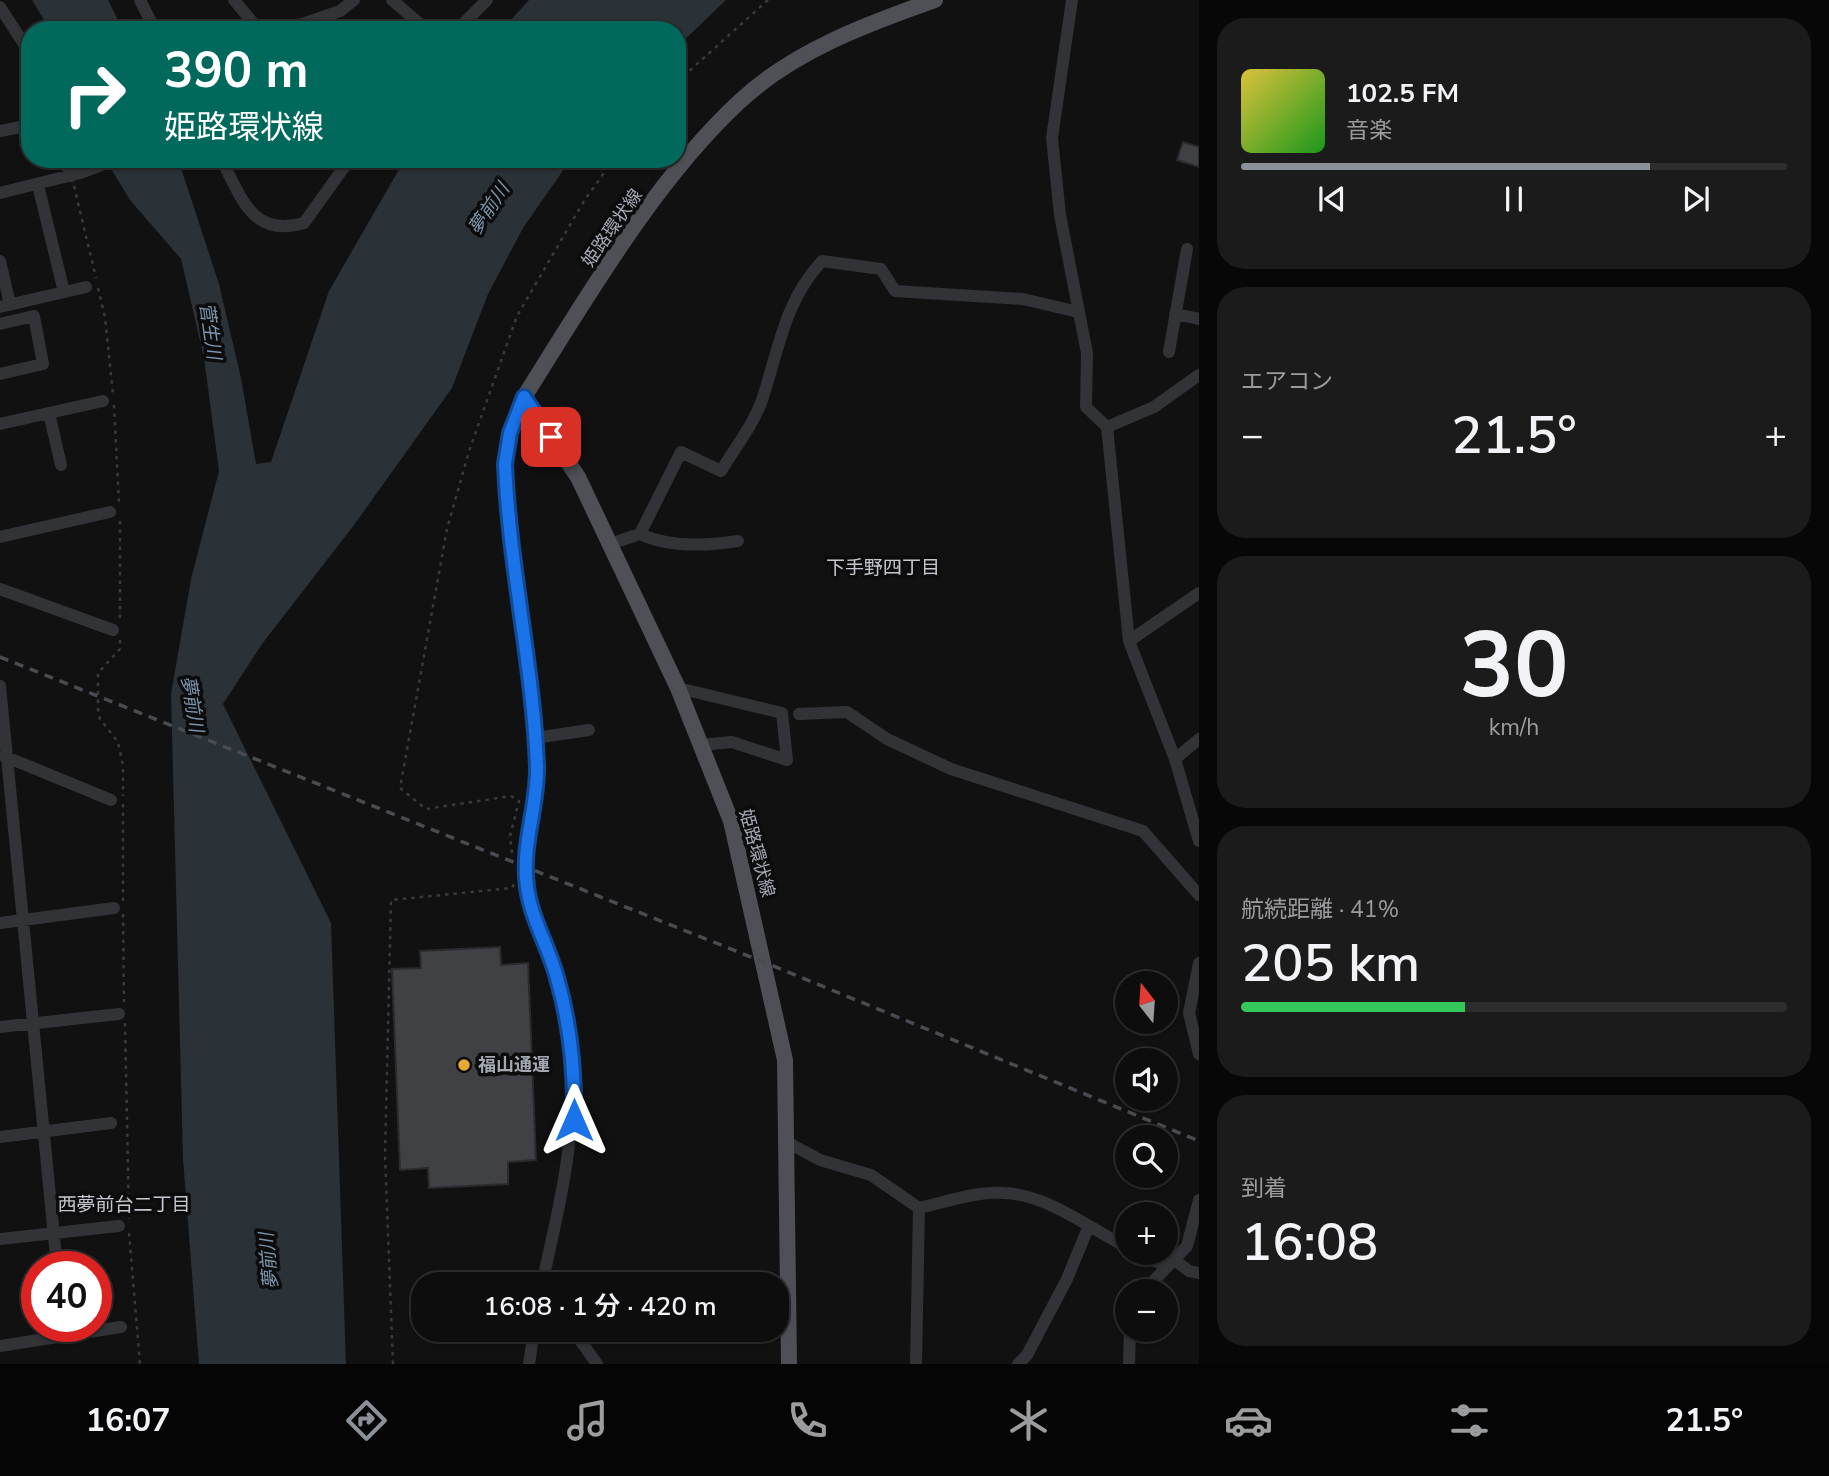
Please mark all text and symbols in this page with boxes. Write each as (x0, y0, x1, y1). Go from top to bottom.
text: 390 m (164, 37, 308, 104)
icon: right (49, 49, 140, 140)
text: 102.5 FM (1346, 76, 1459, 111)
text: 姫路環状線 (164, 106, 324, 149)
text: 音楽 (1346, 115, 1392, 146)
water label: 夢前川 (462, 176, 517, 240)
icon: previous (1313, 180, 1351, 218)
icon: pause (1495, 180, 1533, 218)
icon: next (1677, 180, 1715, 218)
street label: 姫路環状線 (576, 184, 648, 272)
water label: 菅生川 (193, 301, 227, 363)
text: エアコン (1241, 366, 1333, 397)
text: 21.5° (1451, 400, 1577, 471)
pin (521, 407, 581, 467)
text: − (1241, 410, 1264, 461)
text: + (1764, 410, 1787, 461)
icon: arrive (532, 418, 570, 456)
district label: 下手野四丁目 (826, 555, 940, 581)
text: 30 (1459, 604, 1569, 728)
water label: 夢前川 (175, 674, 210, 736)
text: km/h (1489, 712, 1539, 743)
street label: 姫路環状線 (734, 806, 780, 900)
text: 航続距離 · 41% (1241, 894, 1399, 925)
text: 205 km (1241, 928, 1420, 999)
north arrow (1115, 971, 1178, 1034)
map controls (1115, 971, 1178, 1342)
button: sound (1115, 1048, 1178, 1111)
place label: 福山通運 (478, 1053, 550, 1077)
marker: 福山通運 (456, 1057, 472, 1073)
position arrow (537, 1083, 611, 1157)
button: search (1115, 1125, 1178, 1188)
text: 到着 (1241, 1173, 1287, 1204)
district label: 西夢前台二丁目 (57, 1192, 191, 1218)
button: + (1115, 1202, 1178, 1265)
text: 16:08 (1241, 1207, 1378, 1278)
water label: 夢前川 (253, 1229, 284, 1291)
speed limit sign: 40 (21, 1251, 112, 1342)
button: − (1115, 1279, 1178, 1342)
text: 16:08 · 1 分 · 420 m (484, 1289, 716, 1324)
icon: directions (342, 1396, 391, 1445)
icon: music (563, 1396, 612, 1445)
icon: phone (783, 1396, 832, 1445)
icon: climate (1004, 1396, 1053, 1445)
icon: car (1224, 1396, 1273, 1445)
icon: filters (1445, 1396, 1494, 1445)
text: 16:07 (86, 1399, 171, 1442)
text: 21.5° (1665, 1399, 1743, 1442)

